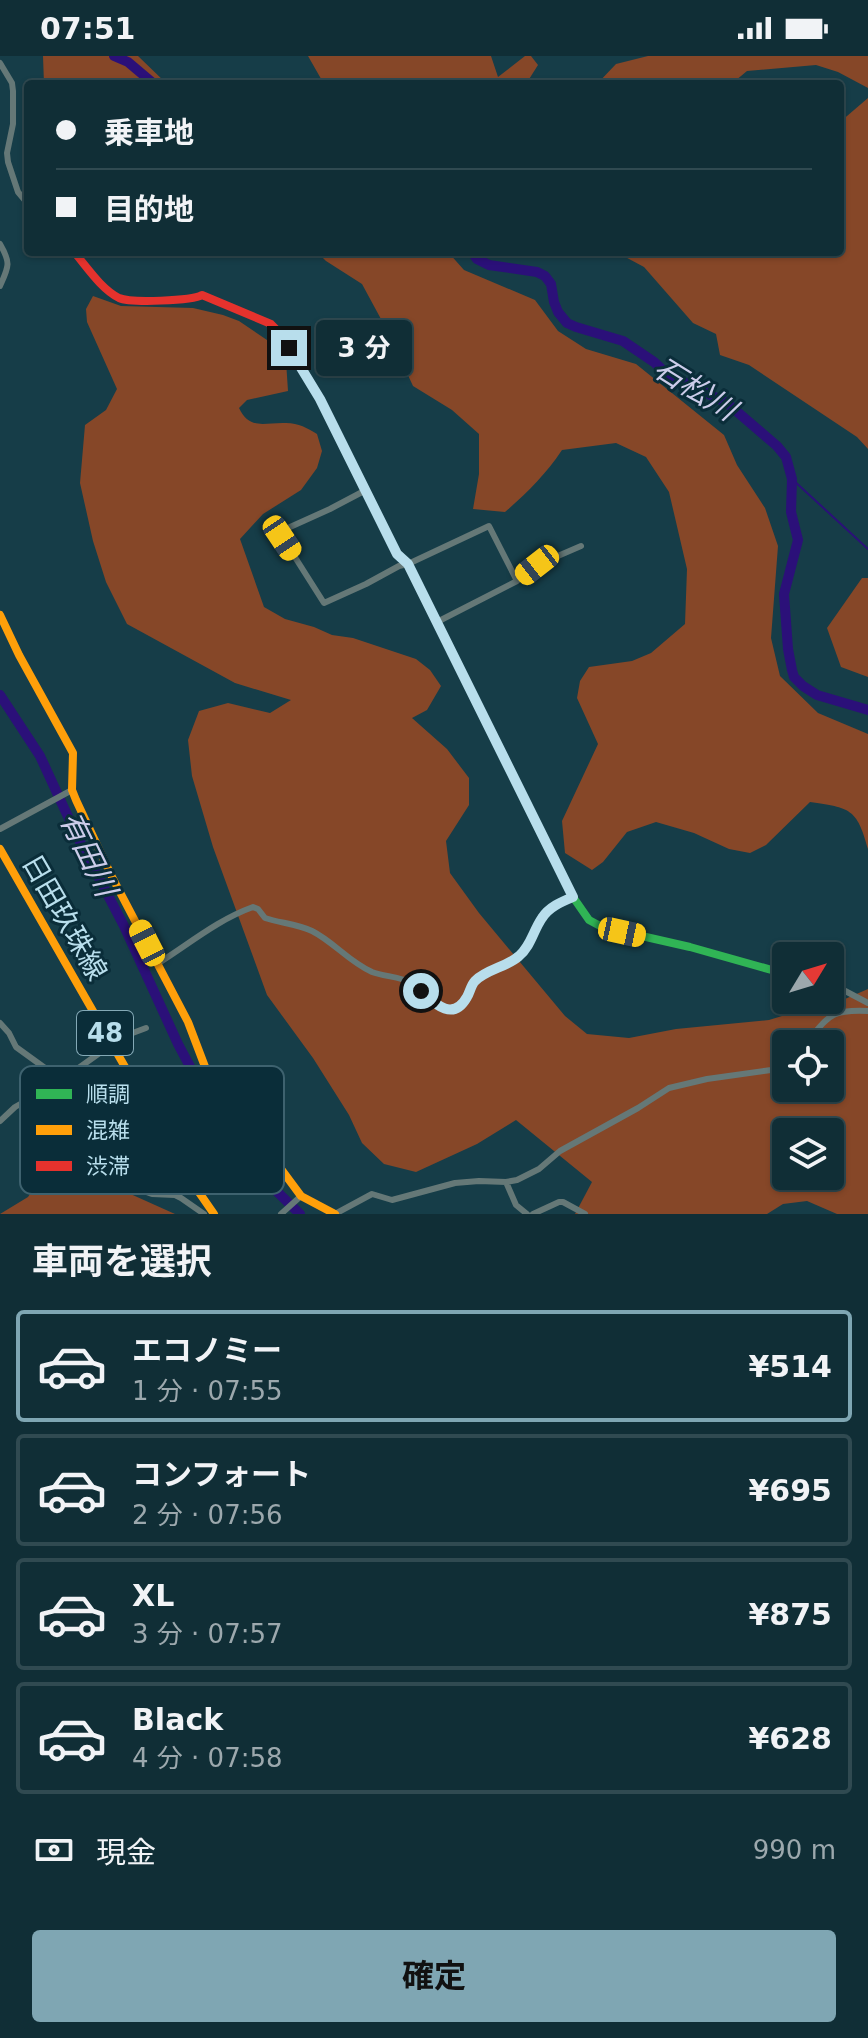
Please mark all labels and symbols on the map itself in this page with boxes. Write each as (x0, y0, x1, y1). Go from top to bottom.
callout: 3 分 (317, 320, 413, 376)
route end (271, 330, 307, 366)
water label: 石松川 (648, 350, 745, 429)
car (259, 511, 305, 565)
car (511, 541, 563, 589)
water label: 有田川 (53, 806, 125, 905)
street label: 日田玖珠線 (15, 848, 114, 986)
car (596, 915, 648, 949)
car (125, 916, 169, 970)
north arrow (772, 942, 844, 1014)
route start (403, 973, 439, 1009)
road number: 48 (77, 1011, 133, 1055)
legend (20, 1066, 284, 1194)
text: 順調 (86, 1082, 130, 1107)
text: 混雑 (86, 1118, 130, 1143)
text: 渋滞 (86, 1154, 130, 1179)

